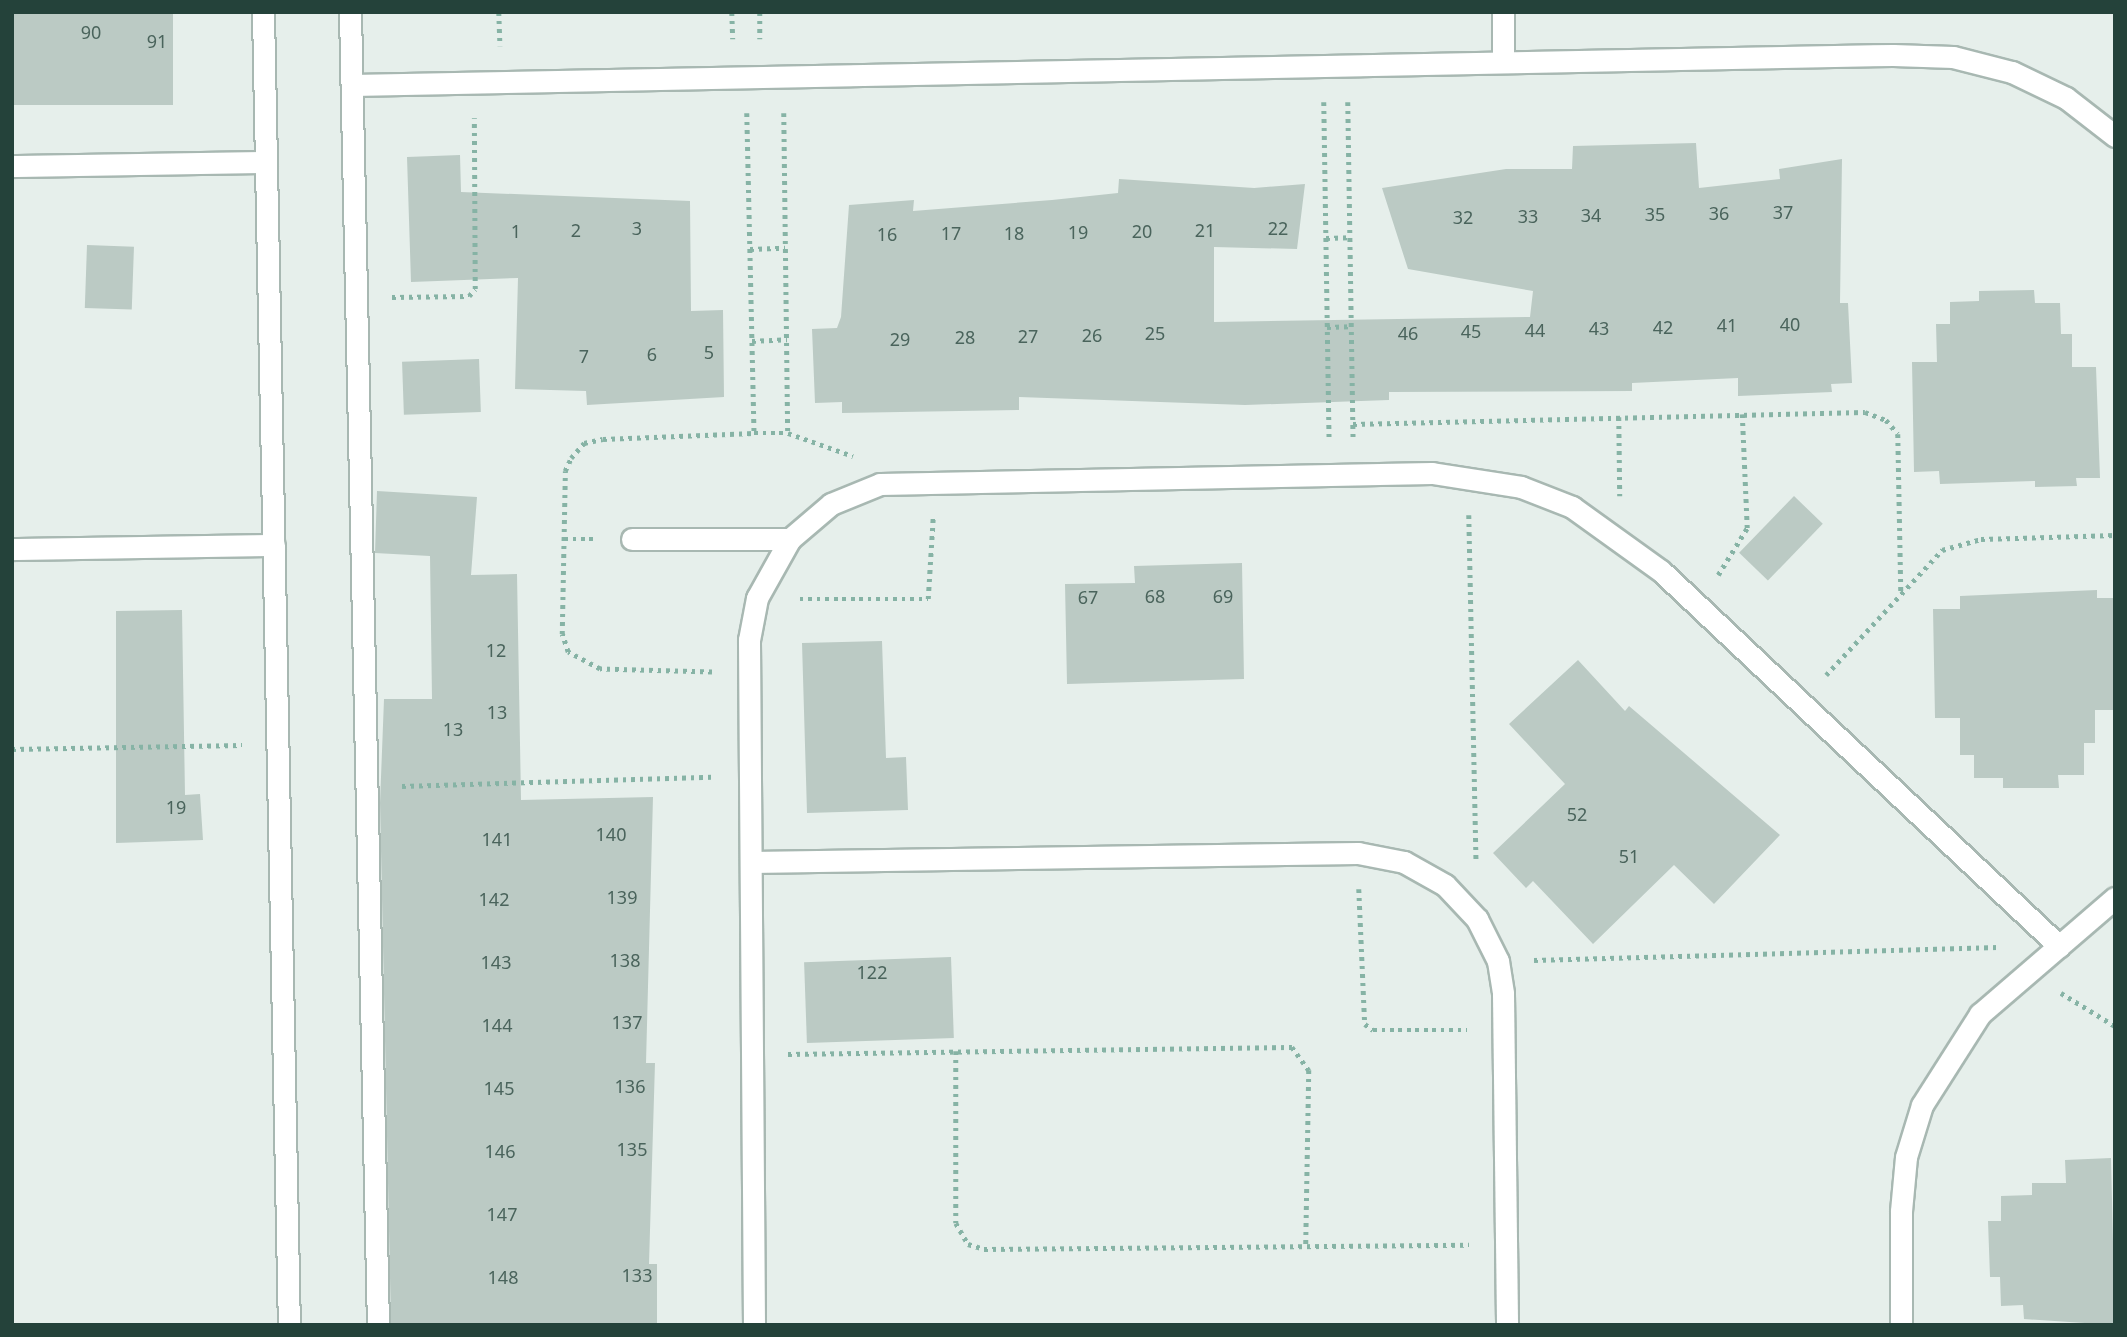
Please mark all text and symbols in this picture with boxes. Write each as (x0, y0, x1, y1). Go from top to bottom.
house number: 90 (81, 21, 101, 43)
house number: 91 (147, 30, 167, 52)
house number: 37 (1773, 201, 1793, 223)
house number: 36 (1709, 202, 1729, 224)
house number: 35 (1645, 203, 1665, 225)
house number: 34 (1581, 204, 1601, 226)
house number: 33 (1518, 205, 1538, 227)
house number: 32 (1453, 206, 1473, 228)
house number: 3 (632, 217, 642, 239)
house number: 22 (1268, 217, 1288, 239)
house number: 2 (571, 219, 581, 241)
house number: 21 (1195, 219, 1215, 241)
house number: 1 (511, 220, 521, 242)
house number: 20 (1132, 220, 1152, 242)
house number: 19 (1068, 221, 1088, 243)
house number: 17 (941, 222, 961, 244)
house number: 18 (1004, 222, 1024, 244)
house number: 16 (877, 223, 897, 245)
house number: 40 (1780, 313, 1800, 335)
house number: 41 (1717, 314, 1737, 336)
house number: 42 (1653, 316, 1673, 338)
house number: 43 (1589, 317, 1609, 339)
house number: 44 (1525, 319, 1545, 341)
house number: 45 (1461, 320, 1481, 342)
house number: 25 (1145, 322, 1165, 344)
house number: 46 (1398, 322, 1418, 344)
house number: 26 (1082, 324, 1102, 346)
house number: 27 (1018, 325, 1038, 347)
house number: 28 (955, 326, 975, 348)
house number: 29 (890, 328, 910, 350)
house number: 5 (704, 341, 714, 363)
house number: 6 (647, 343, 657, 365)
house number: 7 (579, 345, 589, 367)
house number: 68 (1145, 585, 1165, 607)
house number: 69 (1213, 585, 1233, 607)
house number: 67 (1078, 586, 1098, 608)
house number: 12 (486, 639, 506, 661)
house number: 13 (487, 701, 507, 723)
house number: 13 (443, 718, 463, 740)
house number: 19 (166, 796, 186, 818)
house number: 52 (1567, 803, 1587, 825)
house number: 140 (596, 823, 626, 845)
house number: 141 (482, 828, 512, 850)
house number: 51 (1619, 845, 1639, 867)
house number: 139 (607, 886, 637, 908)
house number: 142 (479, 888, 509, 910)
house number: 138 (610, 949, 640, 971)
house number: 143 (481, 951, 511, 973)
house number: 122 (857, 961, 887, 983)
house number: 137 (612, 1011, 642, 1033)
house number: 144 (482, 1014, 512, 1036)
house number: 136 (615, 1075, 645, 1097)
house number: 145 (484, 1077, 514, 1099)
house number: 135 (617, 1138, 647, 1160)
house number: 146 (485, 1140, 515, 1162)
house number: 147 (487, 1203, 517, 1225)
house number: 133 (622, 1264, 652, 1286)
house number: 148 (488, 1266, 518, 1288)

